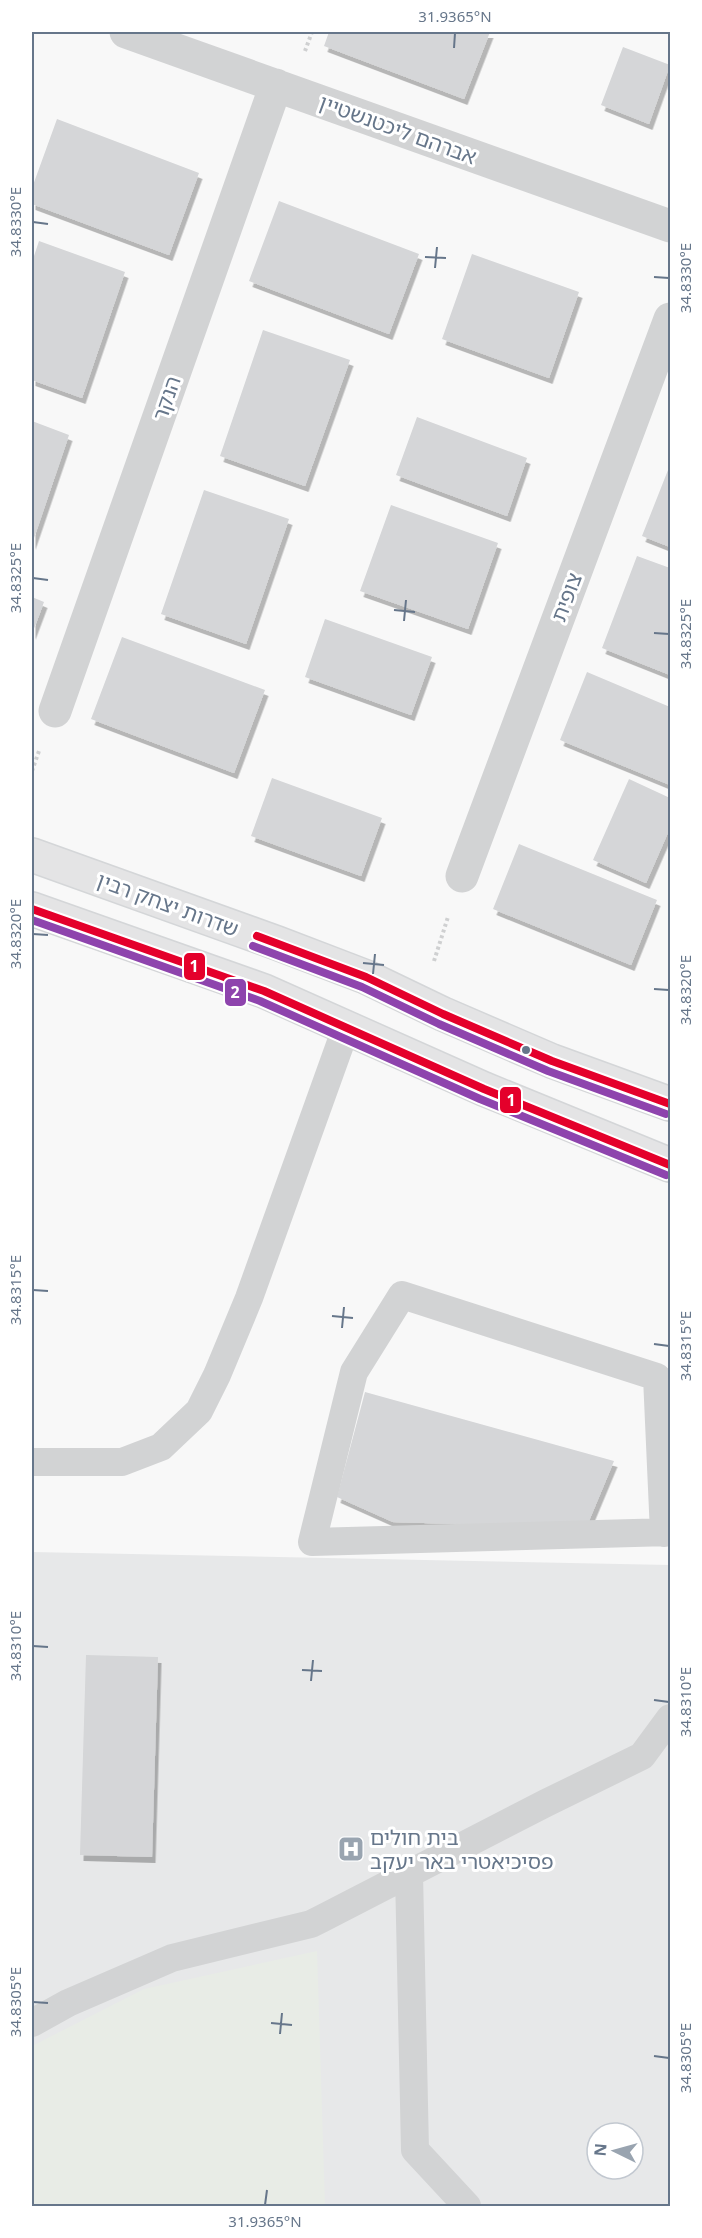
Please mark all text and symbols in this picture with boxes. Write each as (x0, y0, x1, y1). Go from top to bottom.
text: 31.9365°N (418, 6, 492, 26)
street label: אברהם ליכטנשטיין (316, 88, 480, 170)
text: 34.8330°E (5, 187, 25, 257)
text: 34.8330°E (675, 243, 695, 313)
street label: הנקר (145, 372, 187, 424)
text: 34.8325°E (5, 543, 25, 613)
street label: צופית (544, 568, 588, 626)
text: 34.8325°E (675, 599, 695, 669)
street label: שדרות יצחק רבין (93, 865, 243, 943)
text: 34.8320°E (5, 899, 25, 969)
line badge: 1 (183, 952, 206, 981)
text: 1 (189, 955, 199, 977)
text: 34.8320°E (675, 955, 695, 1025)
line badge: 2 (224, 978, 247, 1007)
text: 2 (230, 981, 240, 1003)
unlabelled marker (520, 1044, 532, 1056)
line badge: 1 (499, 1086, 522, 1114)
text: 1 (506, 1089, 516, 1111)
text: 34.8315°E (5, 1255, 25, 1325)
text: 34.8315°E (675, 1311, 695, 1381)
text: 34.8310°E (5, 1611, 25, 1681)
text: 34.8310°E (675, 1667, 695, 1737)
place label: בית חולים פסיכיאטרי באר יעקב (370, 1823, 554, 1875)
hospital icon: בית חולים פסיכיאטרי באר יעקב (336, 1834, 366, 1864)
text: 34.8305°E (5, 1967, 25, 2037)
text: 34.8305°E (675, 2023, 695, 2093)
north arrow (585, 2121, 645, 2181)
text: N (589, 2142, 612, 2157)
text: 31.9365°N (228, 2211, 302, 2231)

